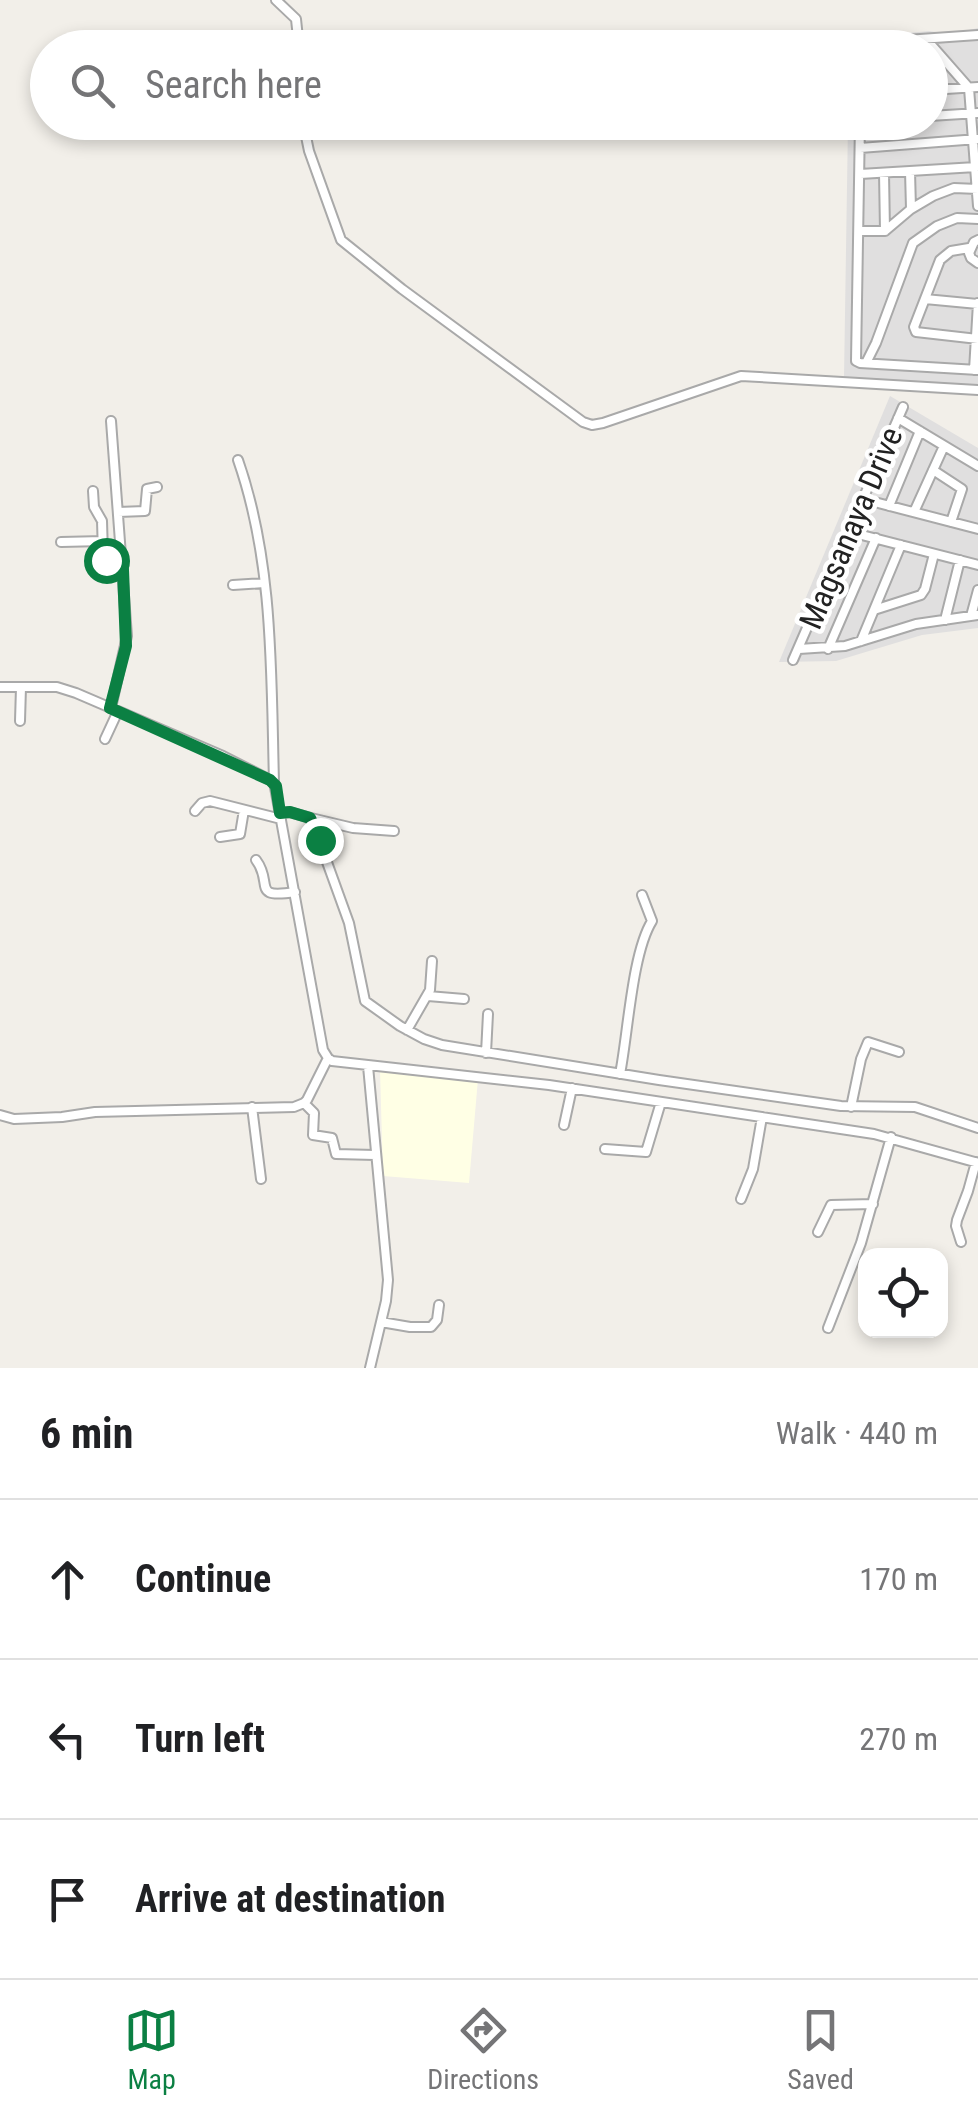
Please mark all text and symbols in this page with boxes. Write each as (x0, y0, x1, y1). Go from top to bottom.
search box (30, 30, 948, 140)
icon: search (65, 58, 120, 113)
text: Search here (145, 63, 322, 107)
street label: Magsanaya Drive (791, 421, 911, 635)
route start (84, 538, 130, 584)
route end (298, 818, 344, 864)
map controls (858, 1248, 948, 1338)
button: locate (858, 1248, 948, 1338)
text: 6 min (40, 1409, 133, 1458)
text: Walk · 440 m (776, 1414, 938, 1452)
icon: ahead (40, 1552, 95, 1607)
text: Continue (135, 1557, 271, 1601)
text: 170 m (859, 1560, 938, 1598)
icon: left (40, 1712, 95, 1767)
text: Turn left (135, 1717, 265, 1761)
text: 270 m (859, 1720, 938, 1758)
icon: arrive (40, 1872, 95, 1927)
text: Arrive at destination (135, 1877, 445, 1921)
tab: Map (124, 2003, 179, 2096)
tab: Directions (427, 2003, 539, 2096)
tab: Saved (787, 2003, 854, 2096)

